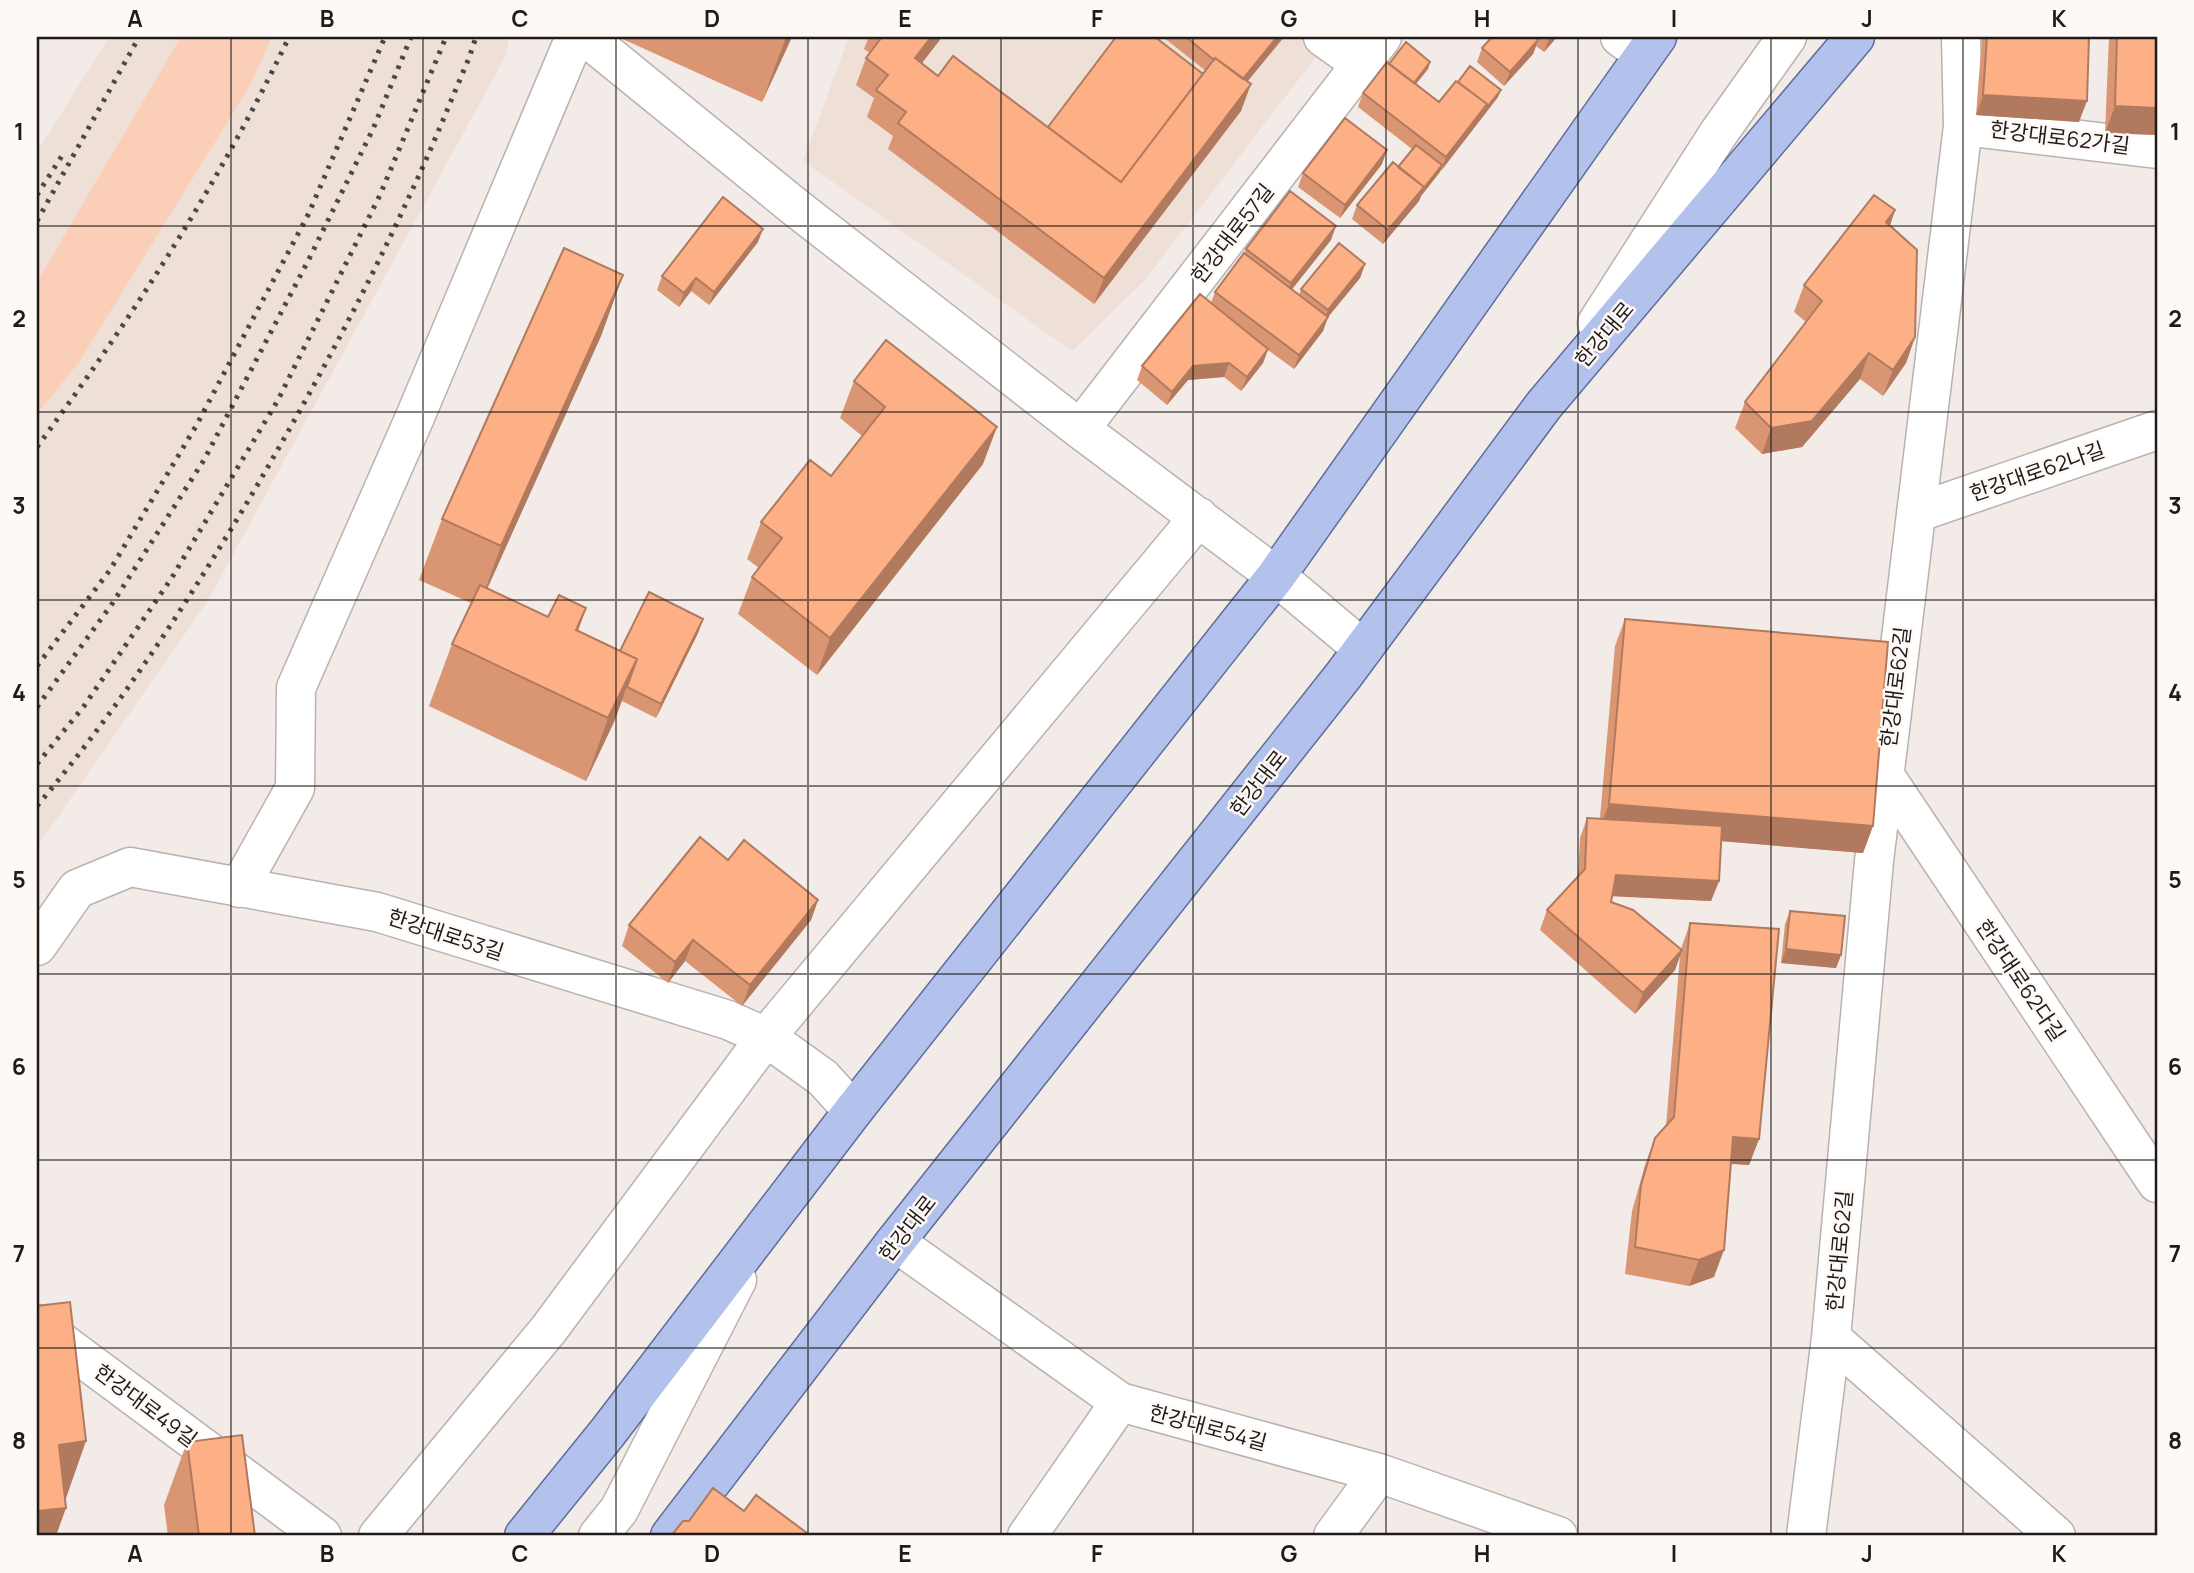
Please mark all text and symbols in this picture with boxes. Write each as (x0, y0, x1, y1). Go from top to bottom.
text: A (127, 2, 143, 34)
text: B (320, 2, 334, 34)
text: C (512, 2, 529, 34)
text: D (704, 2, 720, 34)
text: E (898, 2, 912, 34)
text: F (1091, 2, 1103, 34)
text: G (1281, 2, 1298, 34)
text: H (1474, 2, 1490, 34)
text: I (1671, 2, 1677, 34)
text: J (1861, 2, 1873, 34)
text: K (2052, 2, 2067, 34)
text: 1 (14, 115, 24, 147)
street label: 한강대로62가길 (1988, 115, 2132, 159)
text: 1 (2170, 115, 2180, 147)
street label: 한강대로57길 (1184, 177, 1280, 289)
street label: 한강대로 (1568, 295, 1640, 373)
text: 2 (12, 302, 26, 334)
text: 2 (2168, 302, 2182, 334)
street label: 한강대로62나길 (1966, 435, 2108, 507)
text: 3 (12, 489, 26, 521)
text: 3 (2168, 489, 2182, 521)
street label: 한강대로62길 (1874, 625, 1916, 749)
text: 4 (12, 676, 26, 708)
text: 4 (2168, 676, 2182, 708)
street label: 한강대로 (1223, 744, 1293, 822)
text: 5 (12, 863, 26, 895)
text: 5 (2168, 863, 2182, 895)
street label: 한강대로53길 (384, 902, 508, 966)
street label: 한강대로62다길 (1970, 914, 2072, 1046)
text: 6 (12, 1050, 26, 1082)
text: 6 (2168, 1050, 2182, 1082)
street label: 한강대로 (872, 1189, 942, 1267)
street label: 한강대로62길 (1820, 1189, 1858, 1313)
text: 7 (13, 1237, 25, 1269)
text: 7 (2169, 1237, 2181, 1269)
street label: 한강대로49길 (89, 1357, 203, 1453)
street label: 한강대로54길 (1146, 1398, 1270, 1456)
text: 8 (12, 1424, 26, 1456)
text: 8 (2168, 1424, 2182, 1456)
text: A (127, 1537, 143, 1569)
text: B (320, 1537, 334, 1569)
text: C (512, 1537, 529, 1569)
text: D (704, 1537, 720, 1569)
text: E (898, 1537, 912, 1569)
text: F (1091, 1537, 1103, 1569)
text: G (1281, 1537, 1298, 1569)
text: H (1474, 1537, 1490, 1569)
text: I (1671, 1537, 1677, 1569)
text: J (1861, 1537, 1873, 1569)
text: K (2052, 1537, 2067, 1569)

